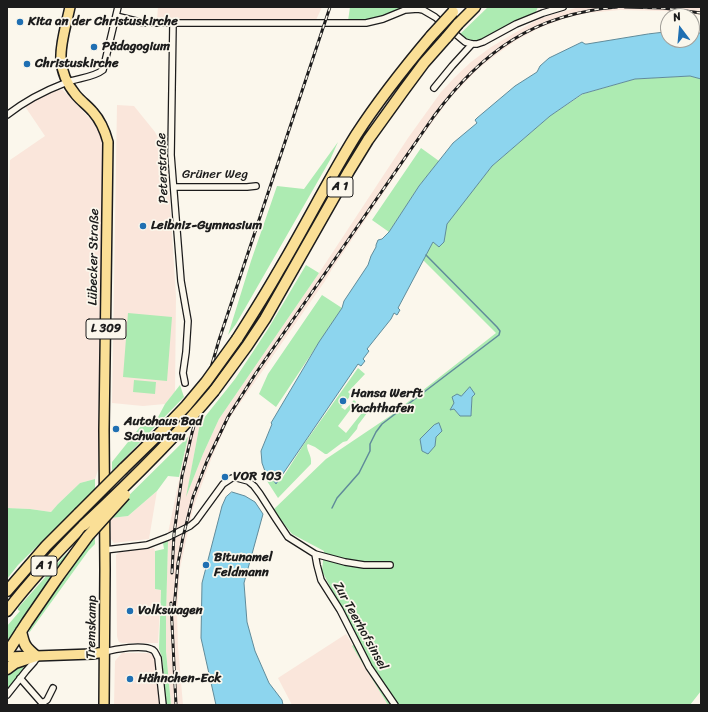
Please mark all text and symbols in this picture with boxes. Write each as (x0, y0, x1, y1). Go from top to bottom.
text: N (671, 7, 683, 27)
north arrow (660, 8, 700, 48)
place label: Kita an der Christuskirche (28, 14, 178, 30)
marker: Kita an der Christuskirche (15, 17, 25, 27)
place label: Pädagogium (102, 39, 170, 55)
marker: Pädagogium (89, 42, 99, 52)
place label: Christuskirche (35, 56, 119, 72)
marker: Christuskirche (22, 59, 32, 69)
street label: Peterstraße (154, 132, 172, 204)
street label: Grüner Weg (182, 167, 248, 183)
road number: A 1 (327, 177, 353, 197)
street label: Lübecker Straße (85, 208, 103, 306)
place label: Leibniz-Gymnasium (151, 218, 262, 234)
marker: Leibniz-Gymnasium (138, 221, 148, 231)
road number: L 309 (86, 319, 126, 339)
place label: Hansa Werft Yachthafen (351, 386, 423, 417)
marker: Hansa Werft Yachthafen (338, 396, 348, 406)
place label: Autohaus Bad Schwartau (124, 414, 202, 445)
marker: Autohaus Bad Schwartau (111, 424, 121, 434)
place label: VOR 103 (233, 469, 281, 485)
marker: VOR 103 (220, 472, 230, 482)
place label: Bitunamel Feldmann (214, 550, 272, 581)
road number: A 1 (31, 556, 57, 576)
marker: Bitunamel Feldmann (201, 560, 211, 570)
street label: Zur Teerhofsinsel (329, 579, 391, 673)
street label: Tremskamp (84, 595, 100, 659)
place label: Volkswagen (138, 603, 203, 619)
marker: Volkswagen (125, 606, 135, 616)
place label: Hähnchen-Eck (138, 671, 221, 687)
marker: Hähnchen-Eck (125, 674, 135, 684)

